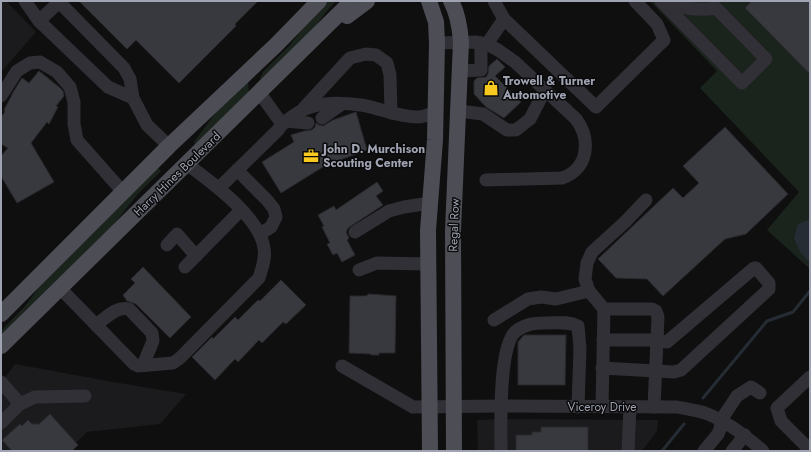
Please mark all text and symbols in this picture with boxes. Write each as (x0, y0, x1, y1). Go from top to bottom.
place label: Trowell & Turner Automotive (502, 72, 595, 104)
shop icon: Trowell & Turner Automotive (482, 79, 500, 97)
street label: Harry Hines Boulevard (129, 128, 225, 220)
place label: John D. Murchison Scouting Center (321, 140, 425, 172)
office icon: John D. Murchison Scouting Center (302, 147, 320, 165)
street label: Regal Row (444, 197, 464, 252)
street label: Viceroy Drive (568, 398, 636, 416)

